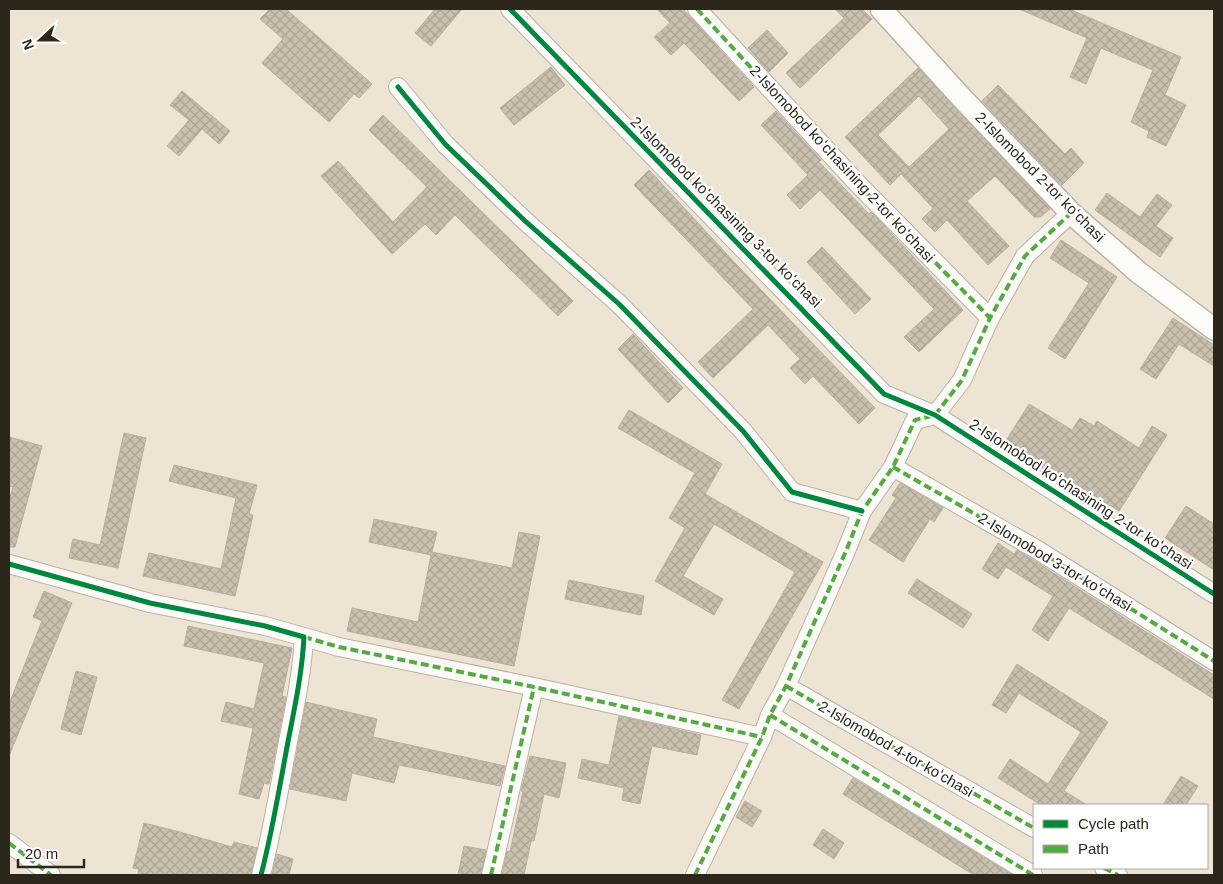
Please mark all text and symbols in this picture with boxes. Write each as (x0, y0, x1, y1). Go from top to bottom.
north arrow (15, 15, 65, 65)
text: N (19, 37, 37, 52)
street label: 2-Islomobod koʻchasining 2-tor koʻchasi (747, 62, 938, 265)
street label: 2-Islomobod 2-tor koʻchasi (972, 108, 1109, 245)
street label: 2-Islomobod koʻchasining 3-tor koʻchasi (627, 113, 825, 311)
street label: 2-Islomobod koʻchasining 2-tor koʻchasi (967, 415, 1196, 572)
street label: 2-Islomobod 3-tor koʻchasi (975, 509, 1135, 614)
street label: 2-Islomobod 4-tor koʻchasi (816, 697, 977, 800)
legend (1033, 804, 1208, 869)
text: Cycle path (1078, 815, 1149, 832)
scale bar (18, 836, 84, 868)
text: Path (1078, 840, 1109, 857)
text: 20 m (25, 845, 58, 862)

